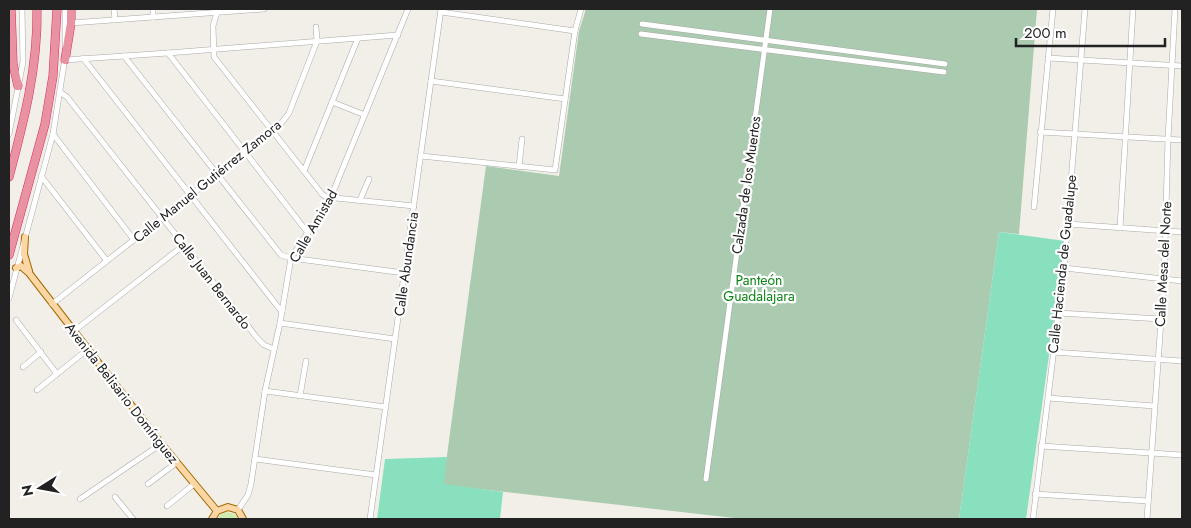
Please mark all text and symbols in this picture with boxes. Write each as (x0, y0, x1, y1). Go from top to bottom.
scale bar (1016, 15, 1165, 47)
text: 200 m (1024, 22, 1067, 44)
street label: Calzada de los Muertos (726, 114, 766, 255)
street label: Calle Manuel Gutiérrez Zamora (129, 115, 285, 247)
street label: Calle Hacienda de Guadalupe (1043, 174, 1081, 354)
street label: Calle Amistad (284, 186, 342, 266)
street label: Calle Mesa del Norte (1150, 201, 1176, 327)
street label: Calle Abundancia (389, 211, 423, 317)
street label: Calle Juan Bernardo (168, 229, 256, 334)
park label: Panteón Guadalajara (723, 270, 795, 306)
street label: Avenida Belisario Domínguez (61, 318, 184, 468)
north arrow (15, 463, 65, 513)
text: N (16, 483, 38, 498)

